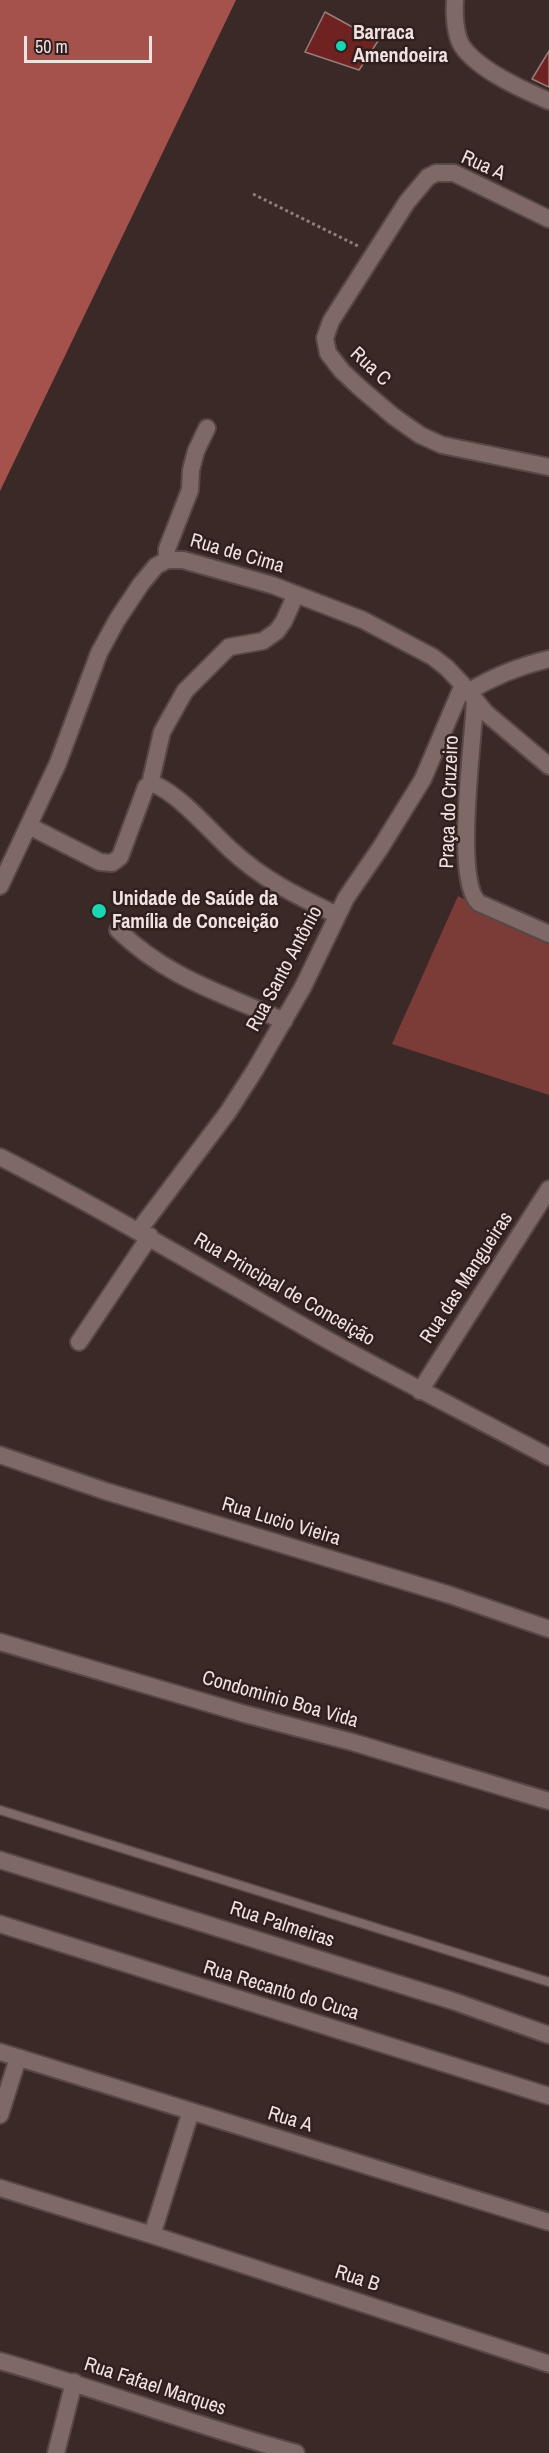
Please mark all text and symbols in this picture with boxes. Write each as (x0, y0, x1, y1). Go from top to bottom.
place label: Barraca Amendoeira (353, 22, 448, 69)
scale bar (27, 24, 154, 62)
text: 50 m (35, 34, 68, 59)
marker: Barraca Amendoeira (334, 39, 348, 53)
street label: Rua A (457, 146, 509, 186)
street label: Rua C (345, 342, 395, 392)
street label: Rua de Cima (187, 529, 287, 579)
street label: Praça do Cruzeiro (436, 735, 464, 869)
place label: Unidade de Saúde da Família de Conceição (112, 888, 279, 935)
marker: Unidade de Saúde da Família de Conceição (90, 902, 108, 920)
street label: Rua Santo Antônio (242, 902, 328, 1036)
street label: Rua das Mangueiras (415, 1208, 519, 1348)
street label: Rua Principal de Conceição (189, 1228, 379, 1352)
street label: Rua Lucio Vieira (219, 1493, 343, 1551)
street label: Condominio Boa Vida (199, 1666, 361, 1734)
street label: Rua Palmeiras (227, 1897, 337, 1953)
street label: Rua Recanto do Cuca (200, 1956, 362, 2026)
street label: Rua A (265, 2102, 315, 2138)
street label: Rua B (332, 2261, 382, 2297)
street label: Rua Fafael Marques (81, 2353, 229, 2421)

